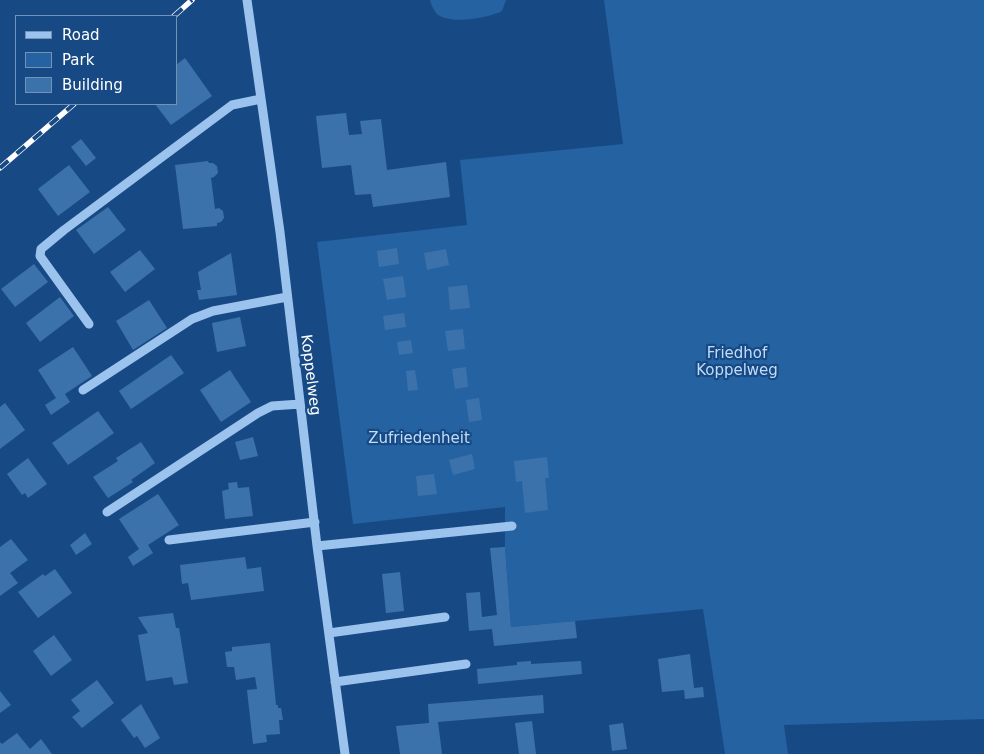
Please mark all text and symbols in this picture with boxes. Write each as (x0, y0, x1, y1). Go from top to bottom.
legend (15, 15, 178, 105)
text: Road (62, 26, 100, 44)
text: Park (62, 51, 94, 69)
text: Building (62, 76, 123, 94)
street label: Koppelweg (296, 333, 324, 417)
park label: Friedhof Koppelweg (696, 345, 778, 380)
park label: Zufriedenheit (368, 430, 470, 448)

